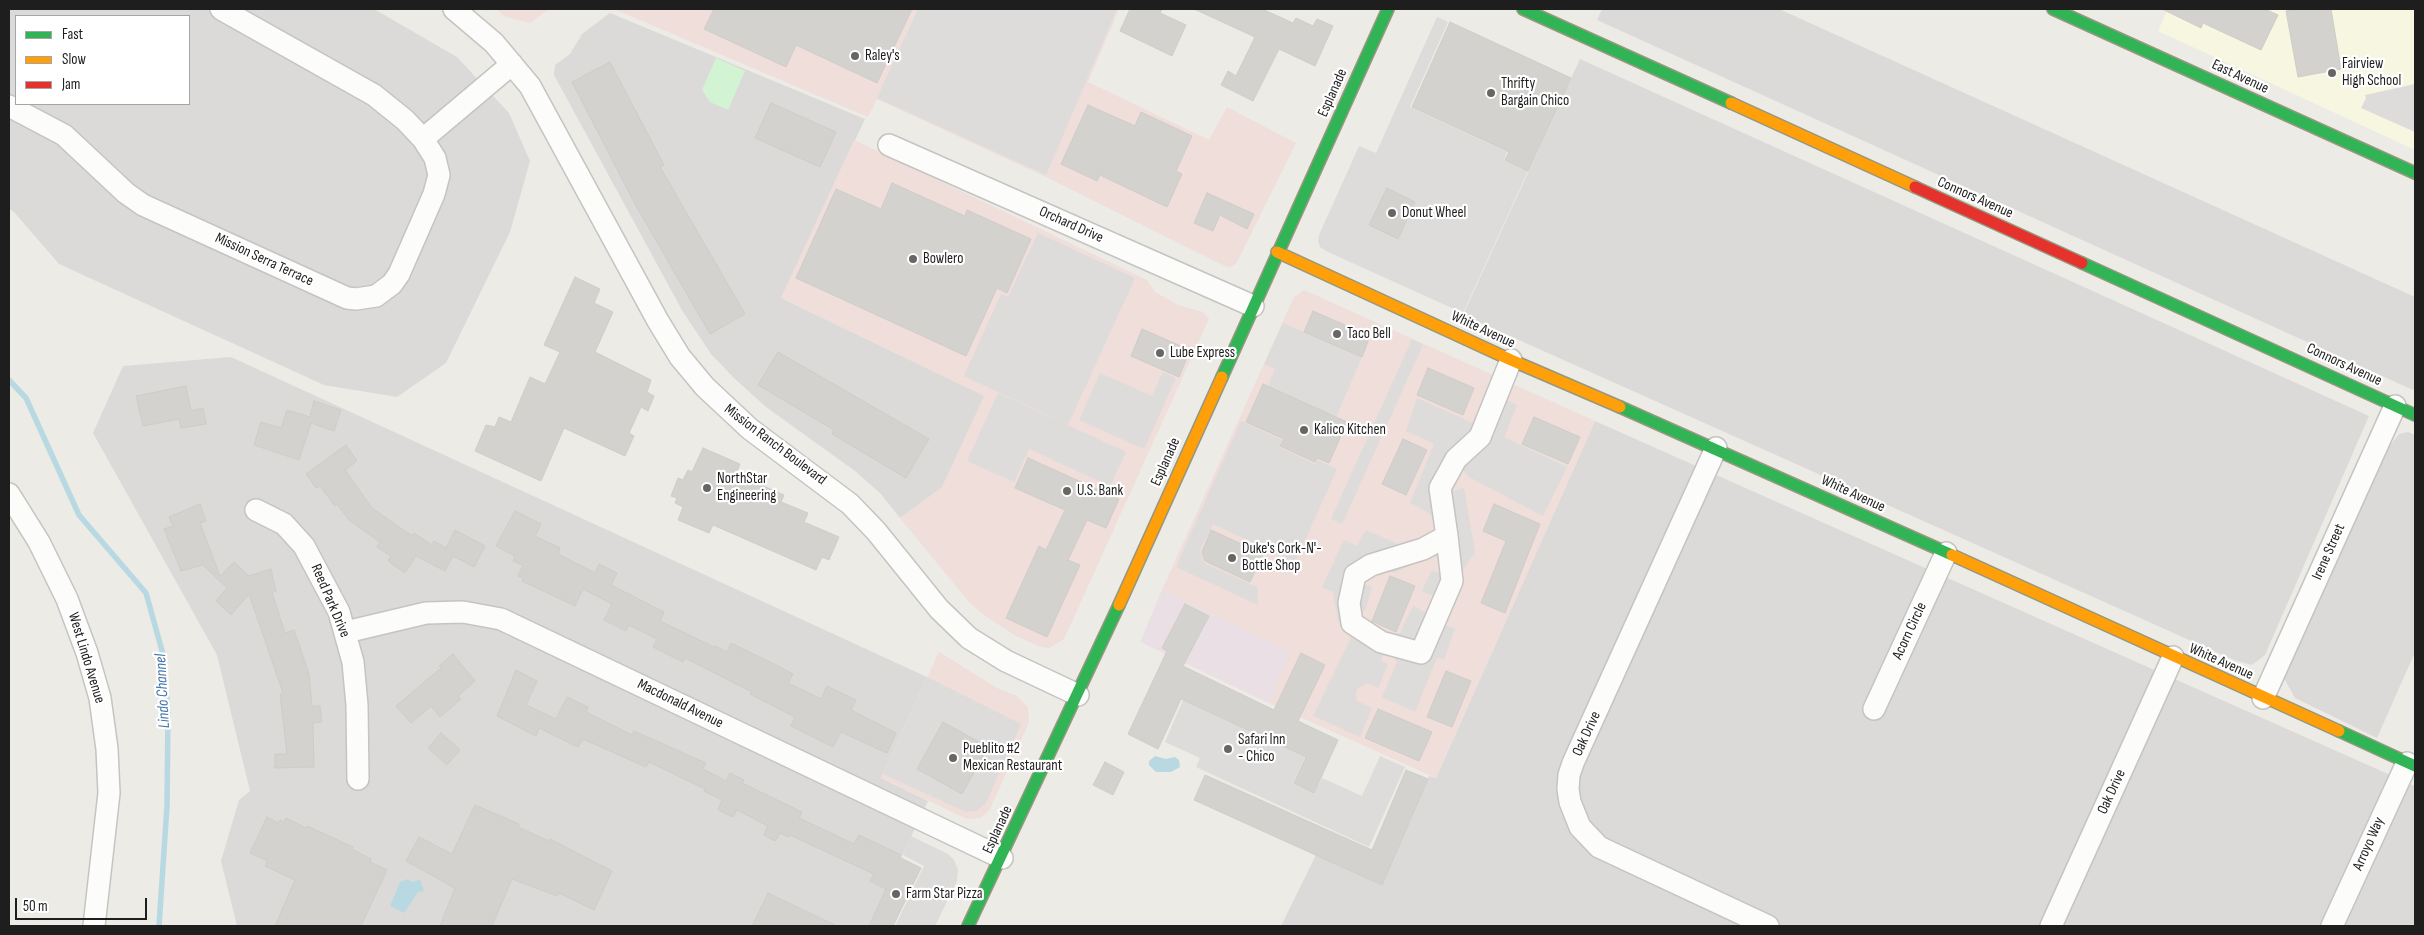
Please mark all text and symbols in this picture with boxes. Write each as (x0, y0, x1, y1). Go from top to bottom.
legend (15, 15, 190, 105)
text: Fast (62, 25, 83, 44)
place label: Raley's (865, 47, 900, 65)
text: Slow (62, 50, 86, 69)
marker: Raley's (849, 50, 861, 62)
place label: Fairview High School (2342, 55, 2401, 90)
street label: East Avenue (2209, 56, 2271, 98)
street label: Esplanade (1314, 66, 1352, 120)
marker: Fairview High School (2326, 67, 2338, 79)
text: Jam (62, 75, 80, 94)
place label: Thrifty Bargain Chico (1501, 75, 1569, 110)
marker: Thrifty Bargain Chico (1485, 87, 1497, 99)
street label: Connors Avenue (1934, 173, 2016, 223)
street label: Orchard Drive (1036, 203, 1106, 247)
place label: Donut Wheel (1402, 204, 1466, 222)
marker: Donut Wheel (1386, 207, 1398, 219)
street label: Mission Serra Terrace (212, 229, 316, 291)
place label: Bowlero (923, 250, 963, 268)
marker: Bowlero (907, 253, 919, 265)
street label: White Avenue (1448, 307, 1518, 353)
place label: Taco Bell (1347, 325, 1391, 343)
marker: Taco Bell (1331, 328, 1343, 340)
street label: Connors Avenue (2304, 340, 2384, 390)
place label: Lube Express (1170, 344, 1235, 362)
marker: Lube Express (1154, 347, 1166, 359)
street label: Mission Ranch Boulevard (720, 401, 830, 489)
place label: Kalico Kitchen (1314, 421, 1386, 439)
marker: Kalico Kitchen (1298, 424, 1310, 436)
street label: Esplanade (1147, 435, 1185, 489)
place label: NorthStar Engineering (717, 470, 776, 505)
street label: White Avenue (1818, 471, 1888, 517)
marker: NorthStar Engineering (701, 482, 713, 494)
place label: U.S. Bank (1077, 482, 1123, 500)
marker: U.S. Bank (1061, 485, 1073, 497)
street label: Irene Street (2309, 521, 2349, 583)
place label: Duke's Cork-N'- Bottle Shop (1242, 540, 1322, 575)
marker: Duke's Cork-N'- Bottle Shop (1226, 552, 1238, 564)
street label: Reed Park Drive (306, 562, 354, 640)
street label: Acorn Circle (1889, 600, 1931, 662)
street label: West Lindo Avenue (64, 610, 108, 706)
street label: White Avenue (2186, 640, 2256, 684)
water label: Lindo Channel (151, 653, 175, 729)
street label: Macdonald Avenue (634, 675, 726, 733)
street label: Oak Drive (1569, 709, 1605, 759)
place label: Safari Inn - Chico (1238, 731, 1285, 766)
place label: Pueblito #2 Mexican Restaurant (963, 740, 1062, 775)
marker: Safari Inn - Chico (1222, 743, 1234, 755)
marker: Pueblito #2 Mexican Restaurant (947, 752, 959, 764)
street label: Oak Drive (2094, 767, 2130, 817)
street label: Esplanade (979, 803, 1017, 857)
street label: Arroyo Way (2349, 815, 2389, 873)
place label: Farm Star Pizza (906, 885, 983, 903)
scale bar (18, 888, 150, 920)
marker: Farm Star Pizza (890, 888, 902, 900)
text: 50 m (23, 897, 48, 916)

